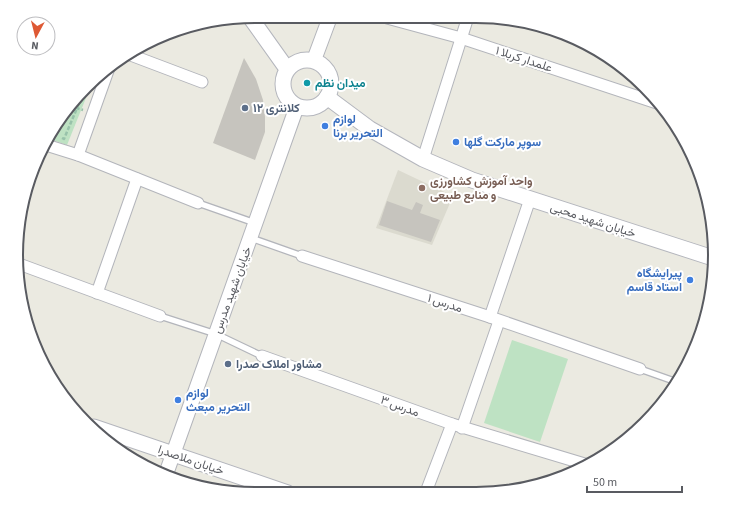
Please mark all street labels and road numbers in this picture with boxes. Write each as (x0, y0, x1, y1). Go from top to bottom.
street label: علمدار کربلا ۱ (493, 42, 554, 77)
street label: خیابان شهید محبی (548, 199, 638, 242)
street label: خیابان شهید مدرس (209, 244, 256, 336)
street label: مدرس ۱ (425, 290, 465, 317)
street label: مدرس ۳ (378, 392, 422, 421)
street label: خیابان ملاصدرا (156, 441, 226, 480)

